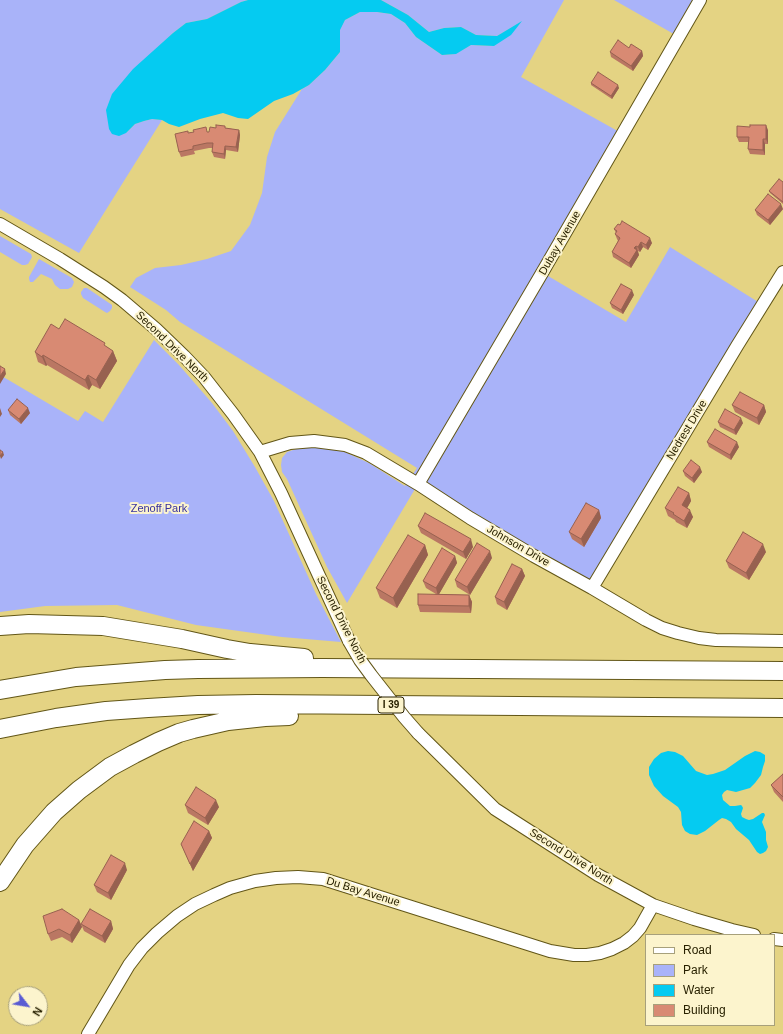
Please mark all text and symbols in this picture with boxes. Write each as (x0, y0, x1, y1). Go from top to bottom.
street label: Dubay Avenue (536, 209, 584, 277)
street label: Second Drive North (133, 309, 211, 385)
street label: Nedrest Drive (664, 398, 710, 462)
park label: Zenoff Park (131, 502, 187, 516)
street label: Johnson Drive (484, 523, 552, 569)
street label: Second Drive North (313, 574, 369, 666)
road number: I 39 (378, 697, 404, 713)
street label: Second Drive North (527, 826, 615, 888)
street label: Du Bay Avenue (325, 875, 401, 909)
legend (645, 934, 775, 1026)
text: Road (683, 943, 712, 957)
text: Park (683, 963, 708, 977)
text: Water (683, 983, 715, 997)
north arrow (8, 986, 48, 1026)
text: Building (683, 1003, 726, 1017)
text: N (30, 1005, 45, 1018)

